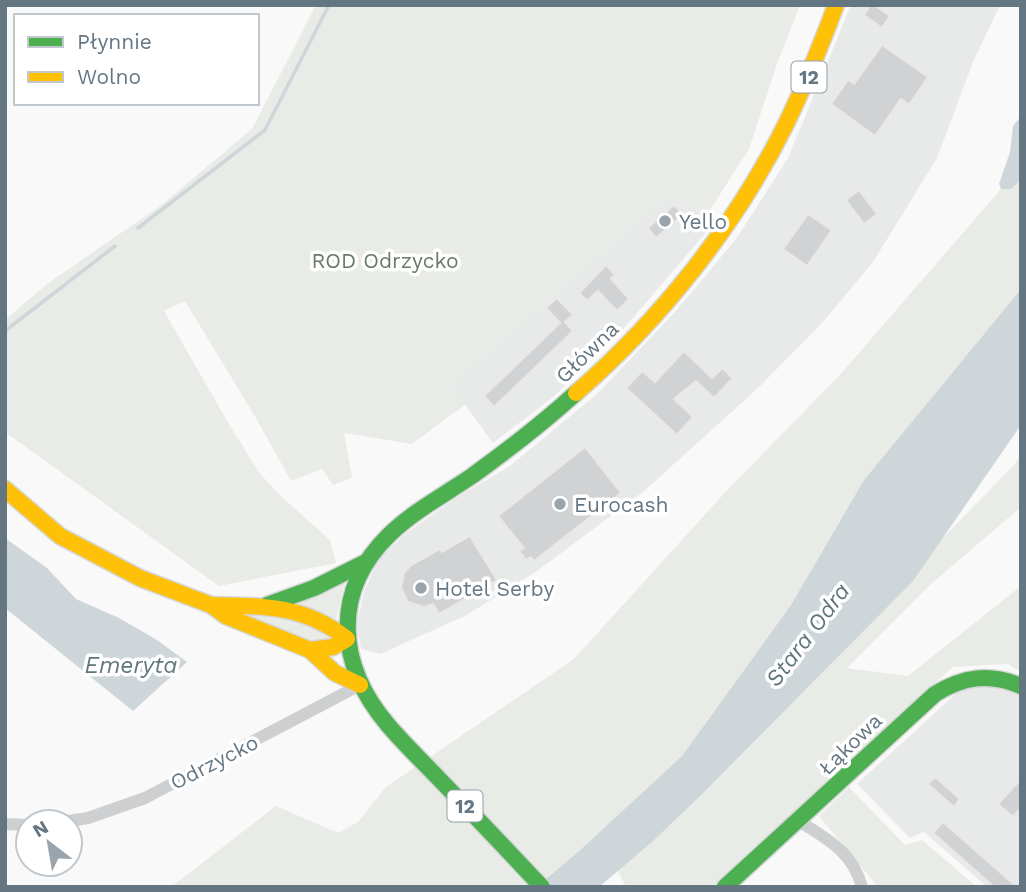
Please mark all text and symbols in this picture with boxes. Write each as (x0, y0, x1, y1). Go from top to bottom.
legend (14, 14, 259, 105)
text: Płynnie (77, 29, 152, 54)
road number: 12 (792, 61, 826, 92)
text: Wolno (77, 64, 141, 89)
place label: Yello (679, 209, 727, 234)
marker: Yello (657, 213, 673, 229)
park label: ROD Odrzycko (311, 248, 459, 273)
street label: Główna (550, 316, 624, 388)
place label: Eurocash (574, 492, 669, 517)
marker: Eurocash (552, 496, 568, 512)
place label: Hotel Serby (435, 576, 554, 601)
water label: Stara Odra (760, 578, 856, 692)
marker: Hotel Serby (413, 580, 429, 596)
water label: Emeryta (85, 652, 177, 679)
street label: Łąkowa (813, 708, 887, 780)
street label: Odrzycko (166, 729, 262, 795)
road number: 12 (448, 790, 482, 821)
north arrow (14, 808, 84, 878)
text: N (29, 815, 52, 842)

